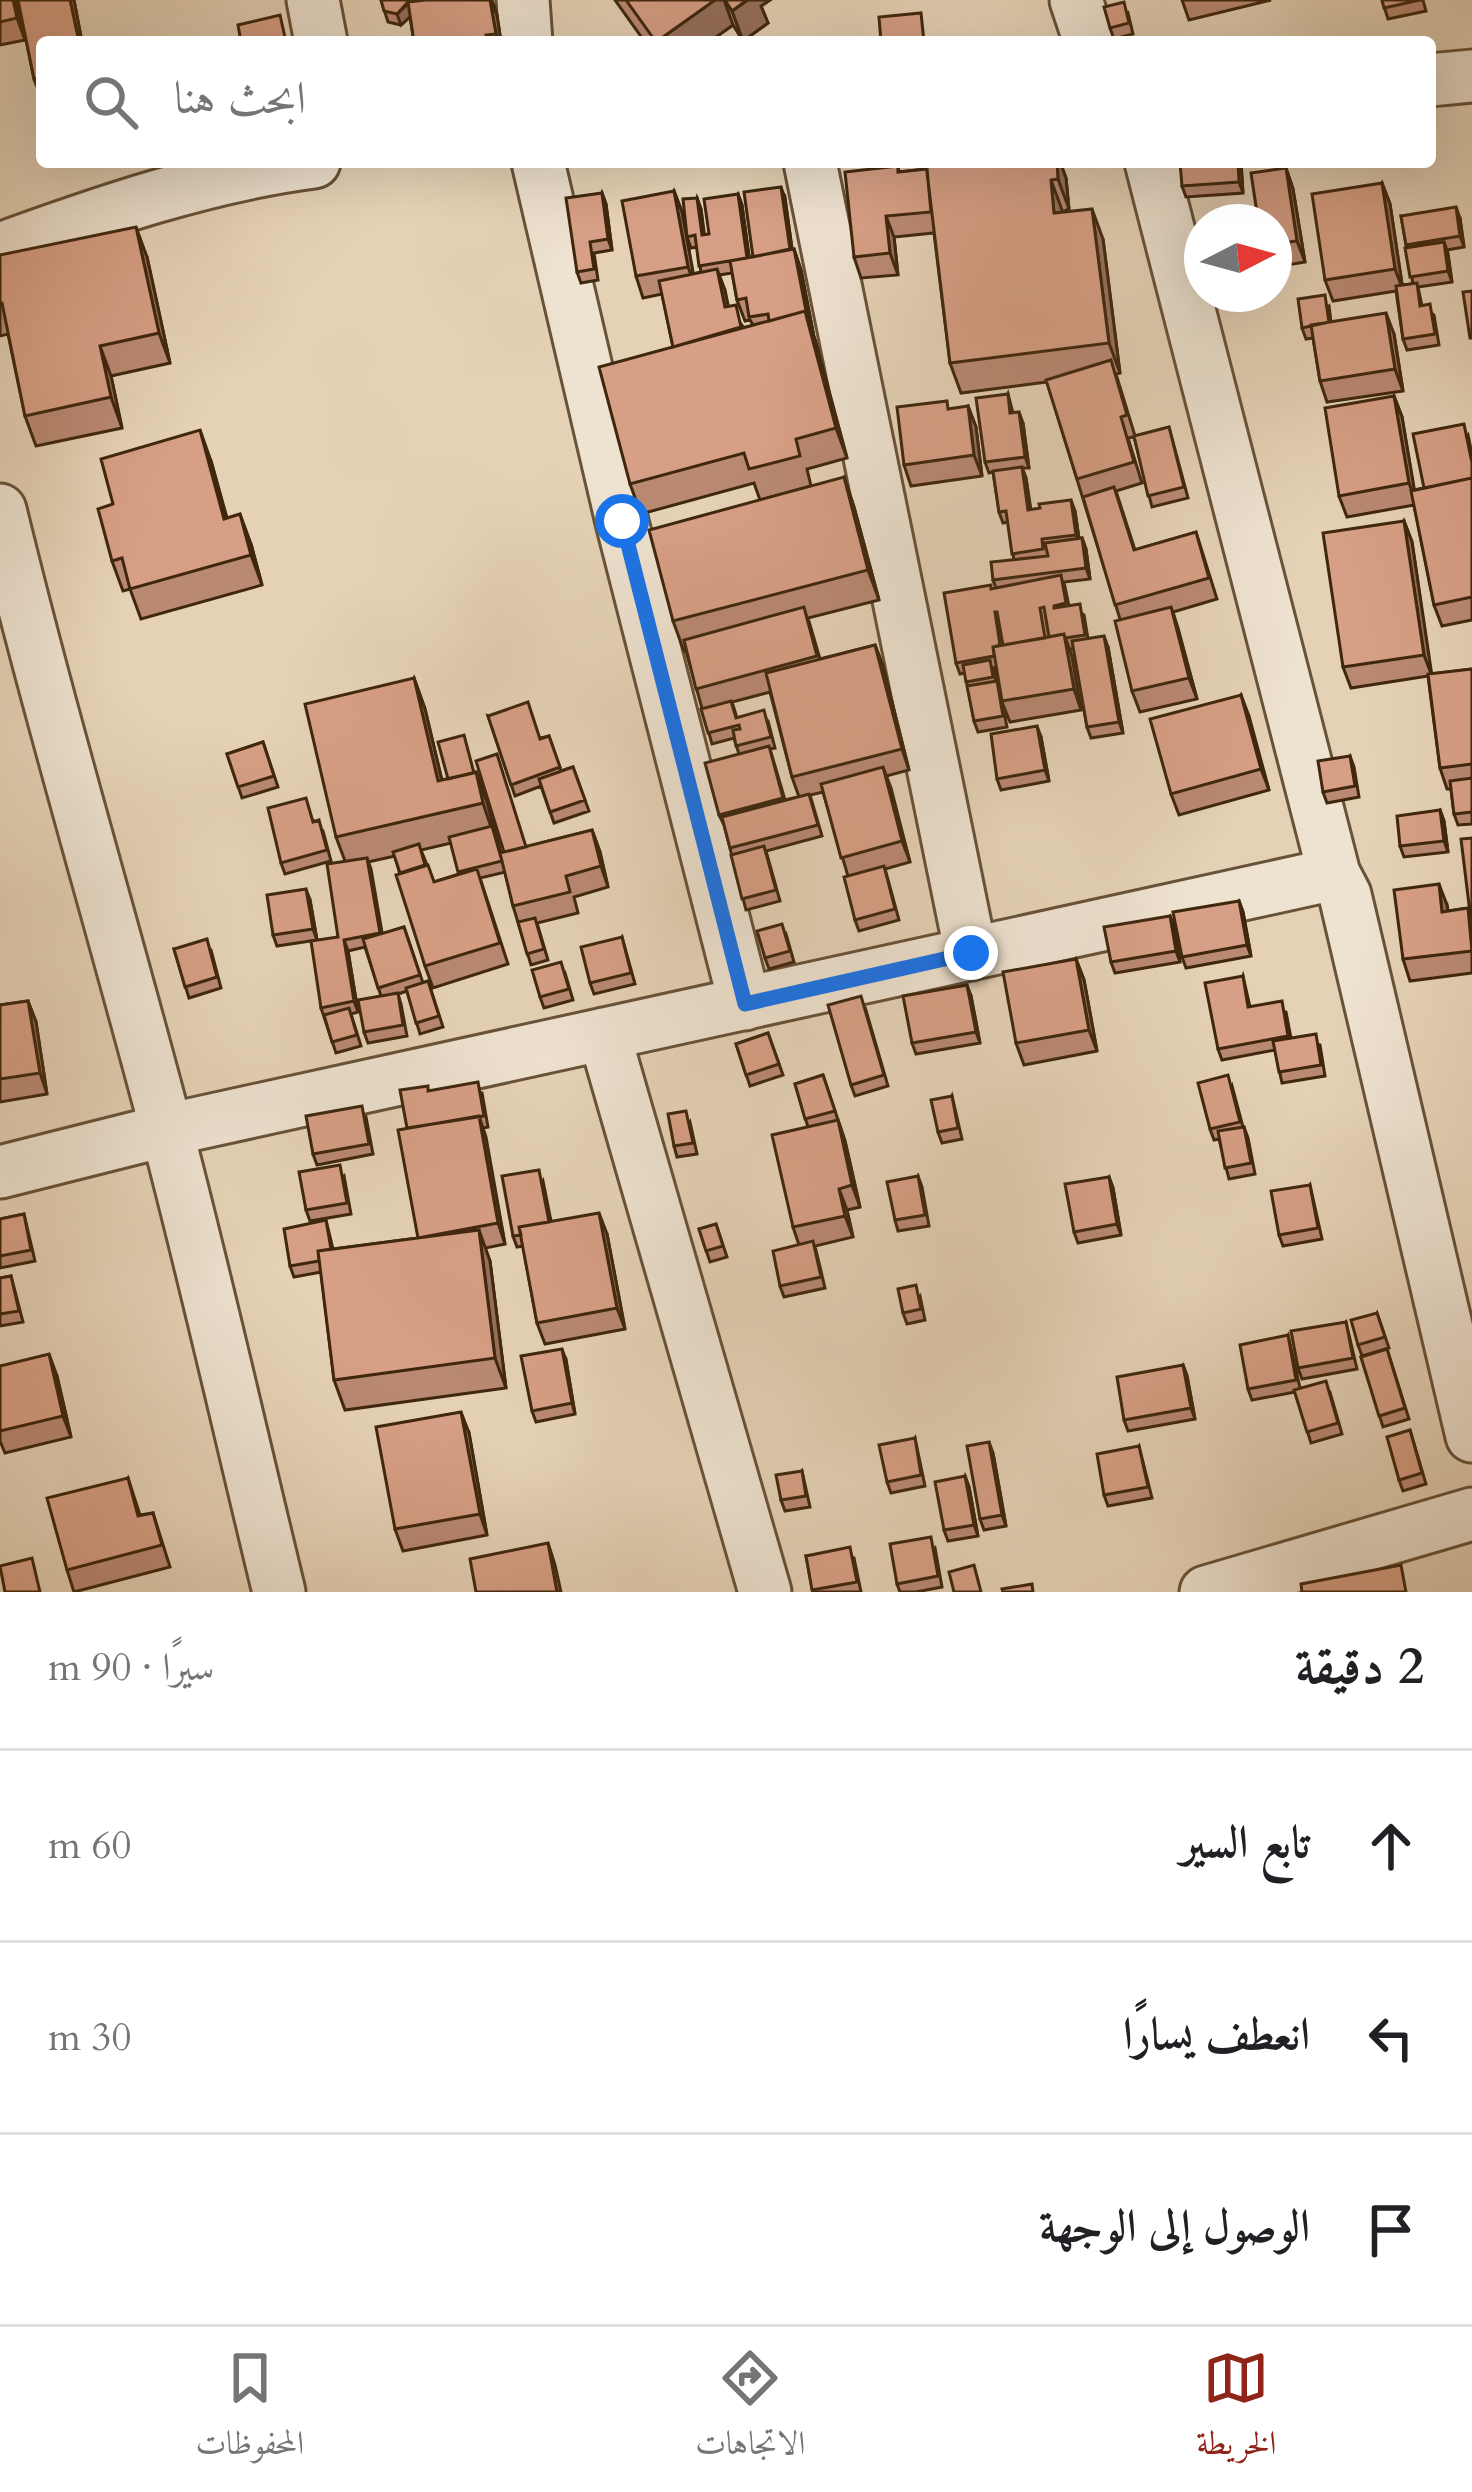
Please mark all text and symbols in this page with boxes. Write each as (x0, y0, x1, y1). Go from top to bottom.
search box (36, 36, 1436, 168)
text: ابحث هنا (174, 68, 306, 129)
icon: search (78, 69, 144, 135)
north arrow (1184, 204, 1292, 312)
route start (595, 494, 649, 548)
route end (944, 926, 998, 980)
text: 2 دقيقة (1295, 1632, 1424, 1702)
text: سيرًا · 90 m (48, 1641, 214, 1694)
text: تابع السير (1180, 1812, 1310, 1873)
icon: ahead (1358, 1813, 1424, 1879)
text: 60 m (48, 1819, 131, 1872)
text: انعطف يسارًا (1123, 2004, 1310, 2065)
icon: left (1358, 2005, 1424, 2071)
text: 30 m (48, 2011, 131, 2064)
text: الوصول إلى الوجهة (1039, 2196, 1310, 2257)
icon: arrive (1358, 2197, 1424, 2263)
tab: المحفوظات (195, 2345, 304, 2475)
tab: الاتجاهات (695, 2345, 805, 2475)
tab: الخريطة (1196, 2345, 1277, 2475)

